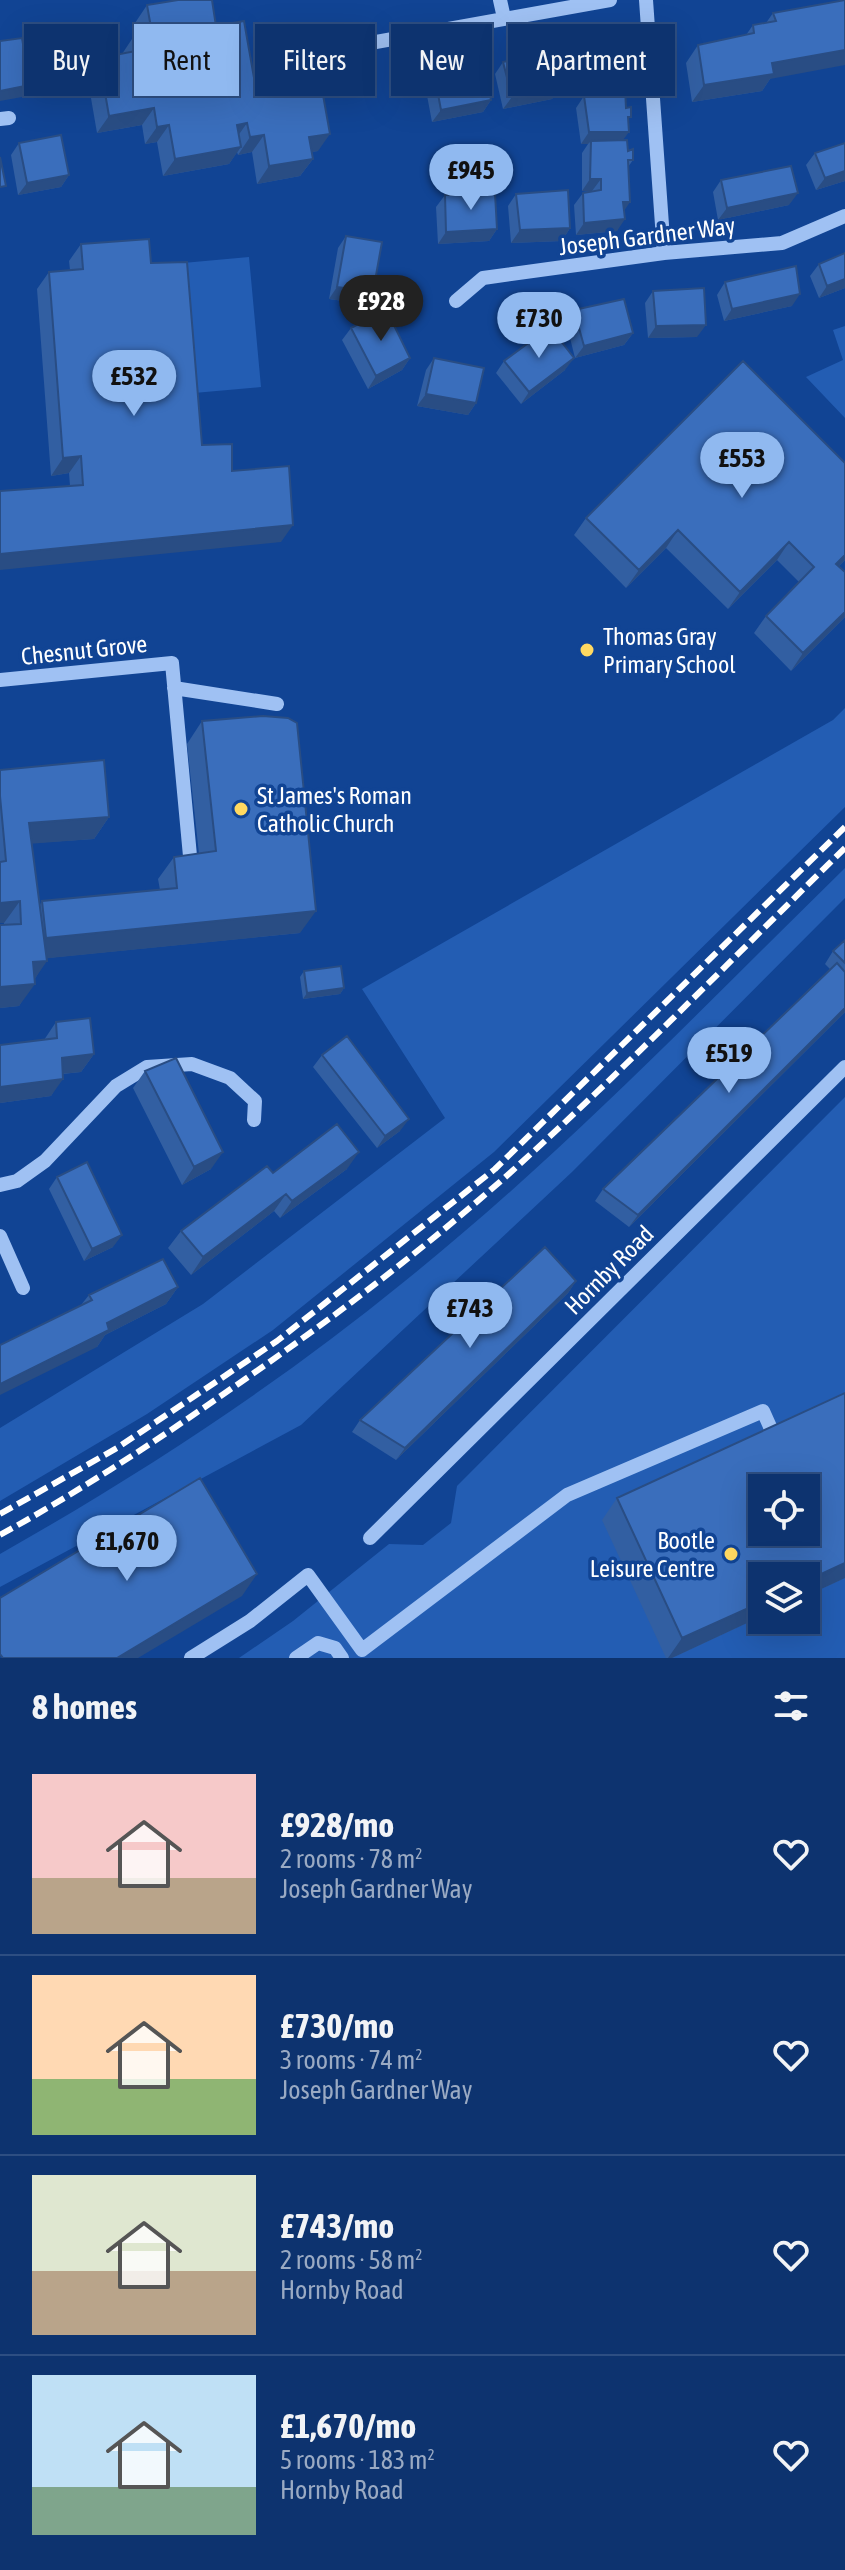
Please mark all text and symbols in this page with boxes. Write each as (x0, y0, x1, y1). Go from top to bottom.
chip: Buy (24, 24, 118, 96)
chip: Rent (134, 24, 239, 96)
chip: Filters (255, 24, 375, 96)
chip: New (391, 24, 492, 96)
chip: Apartment (508, 24, 675, 96)
pin: £945 (424, 144, 518, 212)
text: £945 (447, 155, 495, 185)
street label: Joseph Gardner Way (557, 212, 737, 260)
pin: £928 (334, 275, 428, 343)
text: £928 (357, 286, 405, 316)
pin: £730 (492, 292, 586, 360)
text: £730 (515, 303, 563, 333)
pin: £532 (87, 350, 181, 418)
text: £532 (110, 361, 158, 391)
pin: £553 (695, 432, 789, 500)
text: £553 (718, 443, 766, 473)
place label: Thomas Gray Primary School (603, 623, 736, 678)
street label: Chesnut Grove (20, 630, 148, 670)
marker: Thomas Gray Primary School (578, 641, 596, 659)
place label: St James's Roman Catholic Church (257, 782, 412, 837)
marker: St James's Roman Catholic Church (232, 800, 250, 818)
pin: £519 (682, 1027, 776, 1095)
text: £519 (705, 1038, 753, 1068)
street label: Hornby Road (559, 1220, 659, 1320)
pin: £743 (423, 1282, 517, 1350)
text: £743 (446, 1293, 494, 1323)
map controls (748, 1474, 820, 1634)
button: locate (748, 1474, 820, 1546)
pin: £1,670 (62, 1515, 192, 1583)
text: £1,670 (95, 1526, 159, 1556)
place label: Bootle Leisure Centre (590, 1527, 715, 1582)
marker: Bootle Leisure Centre (722, 1545, 740, 1563)
button: layers (748, 1562, 820, 1634)
icon: filters (769, 1684, 813, 1728)
text: 8 homes (32, 1687, 137, 1726)
text: £928/mo (280, 1805, 394, 1844)
icon: home (96, 1806, 192, 1902)
icon: heart (769, 1832, 813, 1876)
text: 2 rooms · 78 m² (280, 1844, 422, 1874)
text: Joseph Gardner Way (280, 1874, 472, 1904)
text: £730/mo (280, 2006, 394, 2045)
icon: home (96, 2007, 192, 2103)
icon: heart (769, 2033, 813, 2077)
text: 3 rooms · 74 m² (280, 2045, 422, 2075)
text: Joseph Gardner Way (280, 2075, 472, 2105)
text: £743/mo (280, 2206, 394, 2245)
icon: home (96, 2207, 192, 2303)
icon: heart (769, 2233, 813, 2277)
text: 2 rooms · 58 m² (280, 2245, 422, 2275)
text: Hornby Road (280, 2275, 404, 2305)
text: £1,670/mo (280, 2406, 416, 2445)
icon: home (96, 2407, 192, 2503)
icon: heart (769, 2433, 813, 2477)
text: 5 rooms · 183 m² (280, 2445, 435, 2475)
text: Hornby Road (280, 2475, 404, 2505)

